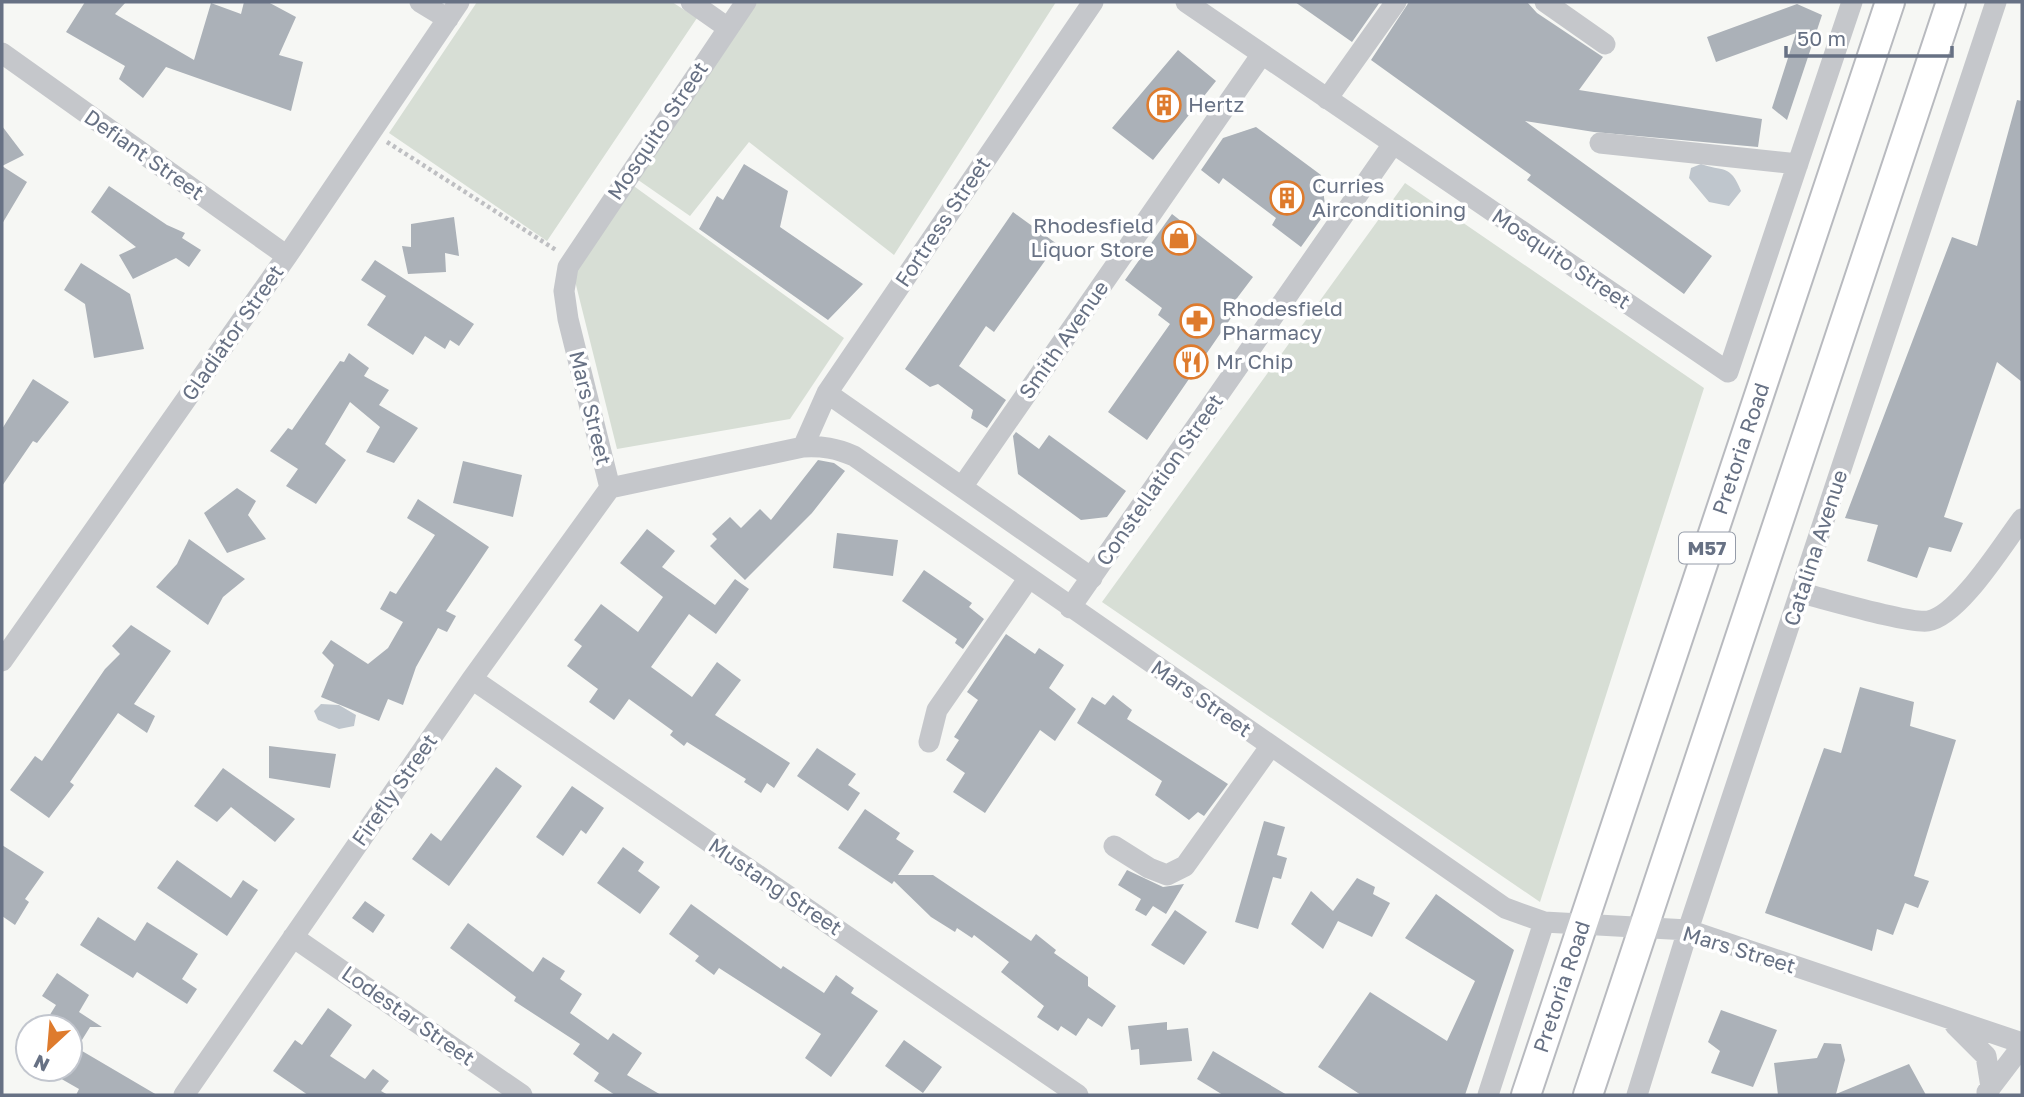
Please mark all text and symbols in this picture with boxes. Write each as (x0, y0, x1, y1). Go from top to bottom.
scale bar (1786, 14, 1952, 58)
text: 50 m (1797, 25, 1846, 51)
street label: Mosquito Street (601, 56, 713, 205)
building icon: Hertz (1145, 86, 1183, 124)
place label: Hertz (1188, 91, 1244, 117)
street label: Defiant Street (80, 103, 210, 205)
street label: Fortress Street (889, 151, 995, 292)
place label: Curries Airconditioning (1312, 172, 1466, 222)
building icon: Curries Airconditioning (1268, 179, 1306, 217)
street label: Mosquito Street (1487, 202, 1636, 314)
place label: Rhodesfield Liquor Store (1031, 212, 1154, 262)
shop icon: Rhodesfield Liquor Store (1160, 219, 1198, 257)
street label: Gladiator Street (176, 259, 289, 405)
street label: Smith Avenue (1013, 275, 1114, 404)
place label: Rhodesfield Pharmacy (1222, 295, 1343, 345)
pharmacy icon: Rhodesfield Pharmacy (1178, 302, 1216, 340)
restaurant icon: Mr Chip (1172, 343, 1210, 381)
street label: Mars Street (564, 348, 618, 467)
place label: Mr Chip (1216, 348, 1293, 374)
street label: Pretoria Road (1706, 379, 1774, 518)
street label: Constellation Street (1090, 389, 1228, 570)
street label: Catalina Avenue (1778, 466, 1853, 629)
road number: M57 (1679, 533, 1735, 564)
street label: Mars Street (1146, 654, 1257, 742)
street label: Firefly Street (346, 728, 442, 851)
street label: Mustang Street (704, 832, 847, 940)
street label: Pretoria Road (1527, 917, 1595, 1056)
street label: Mars Street (1680, 920, 1799, 979)
street label: Lodestar Street (337, 960, 480, 1071)
north arrow (14, 1013, 84, 1083)
text: N (30, 1050, 53, 1077)

